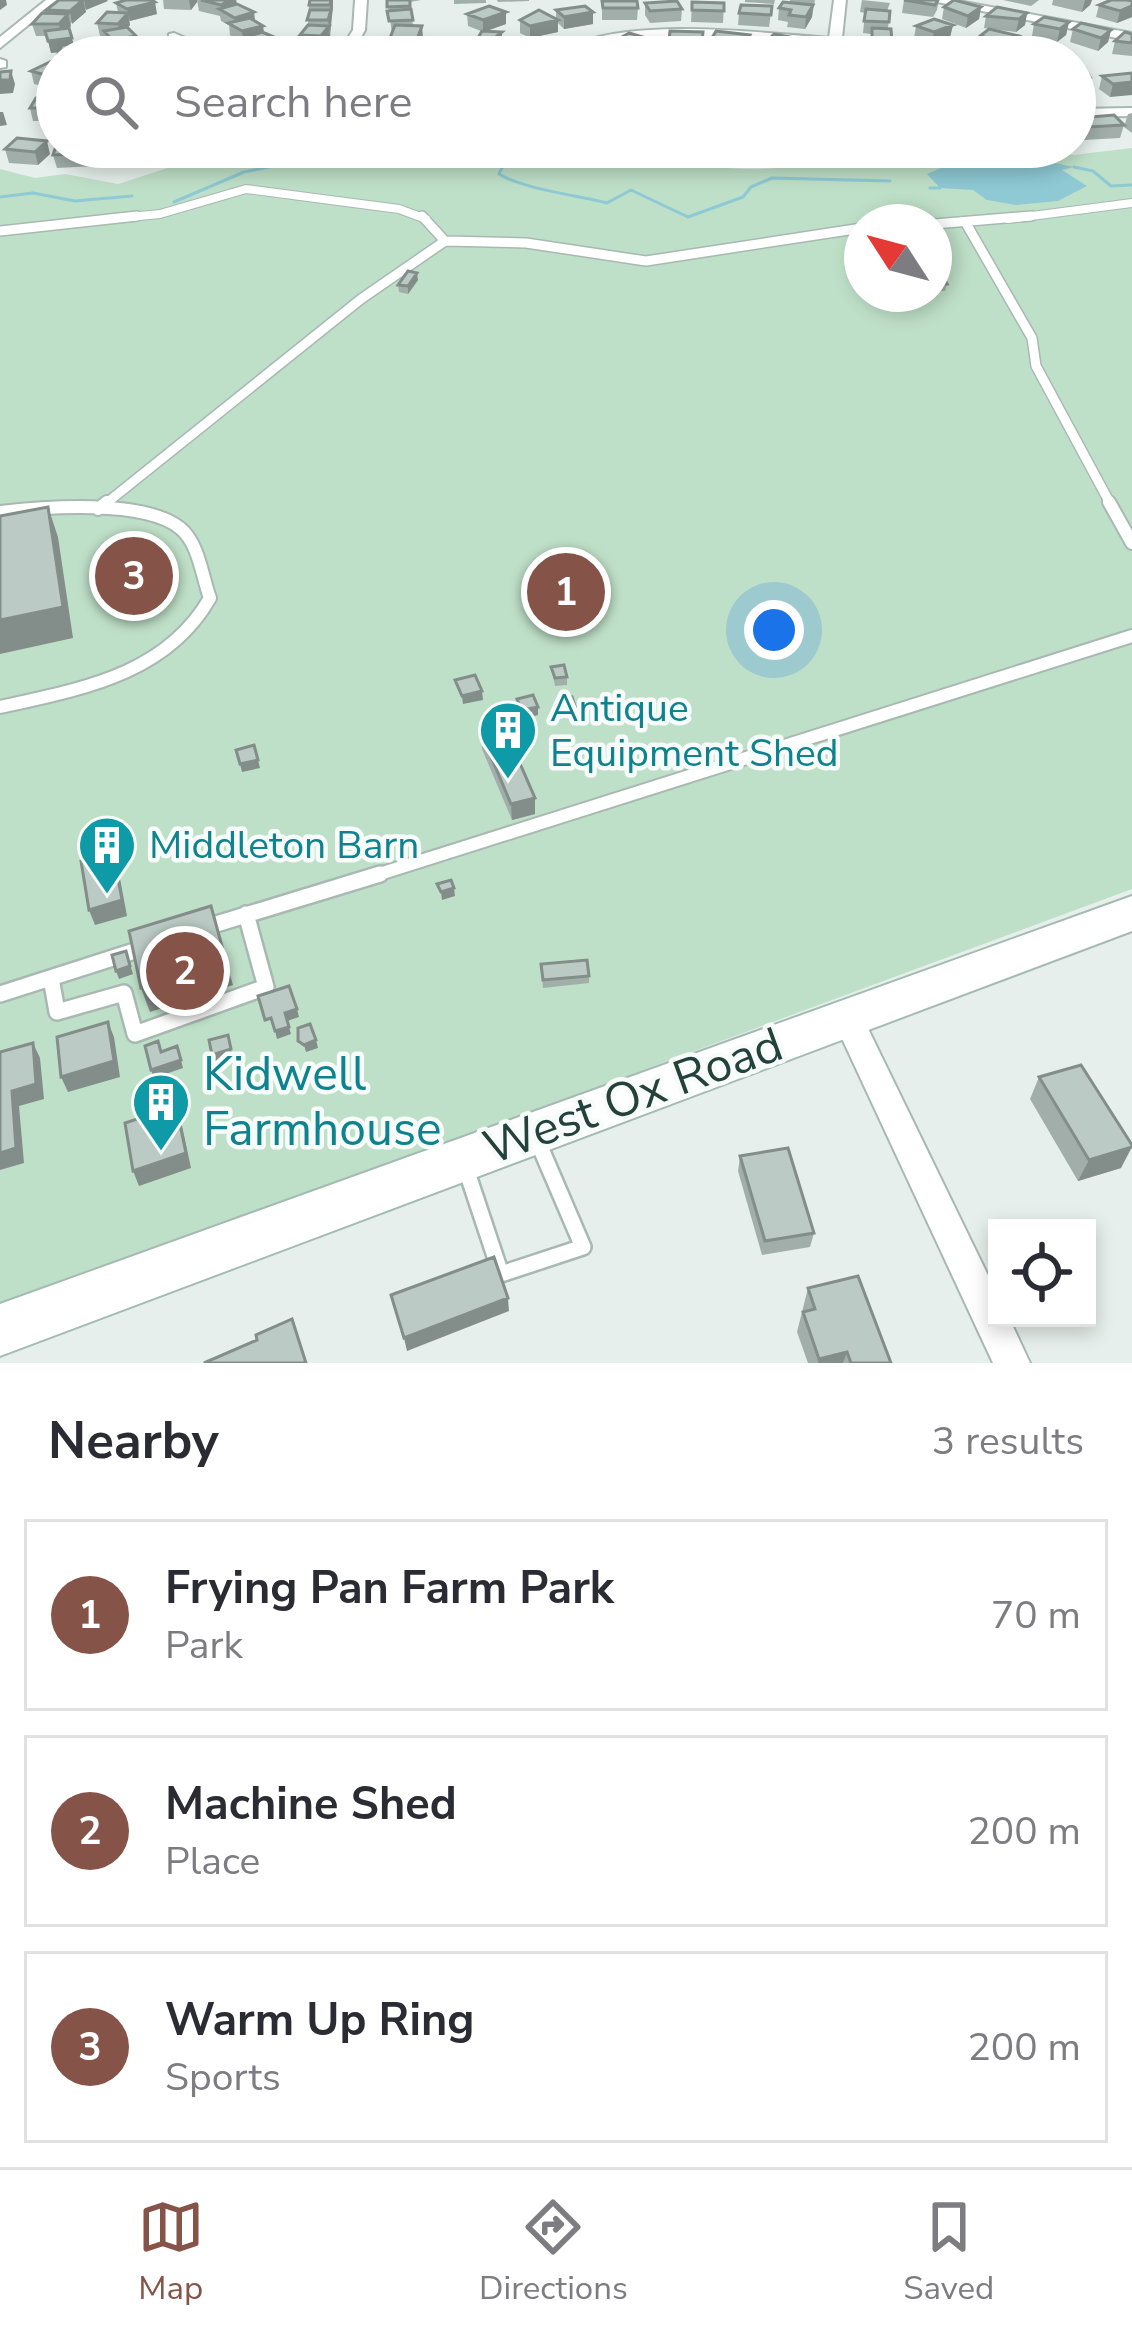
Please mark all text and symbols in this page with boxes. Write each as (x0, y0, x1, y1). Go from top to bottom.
search box (36, 36, 1096, 168)
icon: search (78, 69, 144, 135)
text: Search here (174, 72, 413, 133)
north arrow (844, 204, 952, 312)
pin: 3 (95, 531, 173, 621)
pin: 1 (527, 547, 605, 637)
your location (744, 600, 804, 660)
place label: Antique Equipment Shed (550, 682, 839, 780)
building icon: Antique Equipment Shed (477, 699, 539, 781)
building icon: Middleton Barn (76, 814, 138, 896)
place label: Middleton Barn (149, 819, 419, 872)
pin: 2 (146, 926, 224, 1016)
street label: West Ox Road (474, 1011, 792, 1181)
place label: Kidwell Farmhouse (203, 1041, 442, 1162)
building icon: Kidwell Farmhouse (130, 1071, 192, 1153)
map controls (988, 1219, 1096, 1327)
button: locate (988, 1219, 1096, 1327)
text: Nearby (48, 1406, 219, 1476)
text: 3 results (932, 1415, 1084, 1468)
text: Frying Pan Farm Park (165, 1558, 614, 1619)
text: 1 (78, 1589, 102, 1642)
text: 70 m (991, 1589, 1081, 1642)
text: Park (165, 1619, 243, 1672)
text: Machine Shed (165, 1774, 457, 1835)
text: 2 (78, 1805, 102, 1858)
text: 200 m (967, 1805, 1081, 1858)
text: Place (165, 1835, 260, 1888)
text: Warm Up Ring (165, 1990, 474, 2051)
text: 3 (78, 2021, 102, 2074)
text: 200 m (967, 2021, 1081, 2074)
text: Sports (165, 2051, 281, 2104)
tab: Map (138, 2194, 204, 2311)
tab: Directions (479, 2194, 628, 2311)
tab: Saved (903, 2194, 994, 2311)

